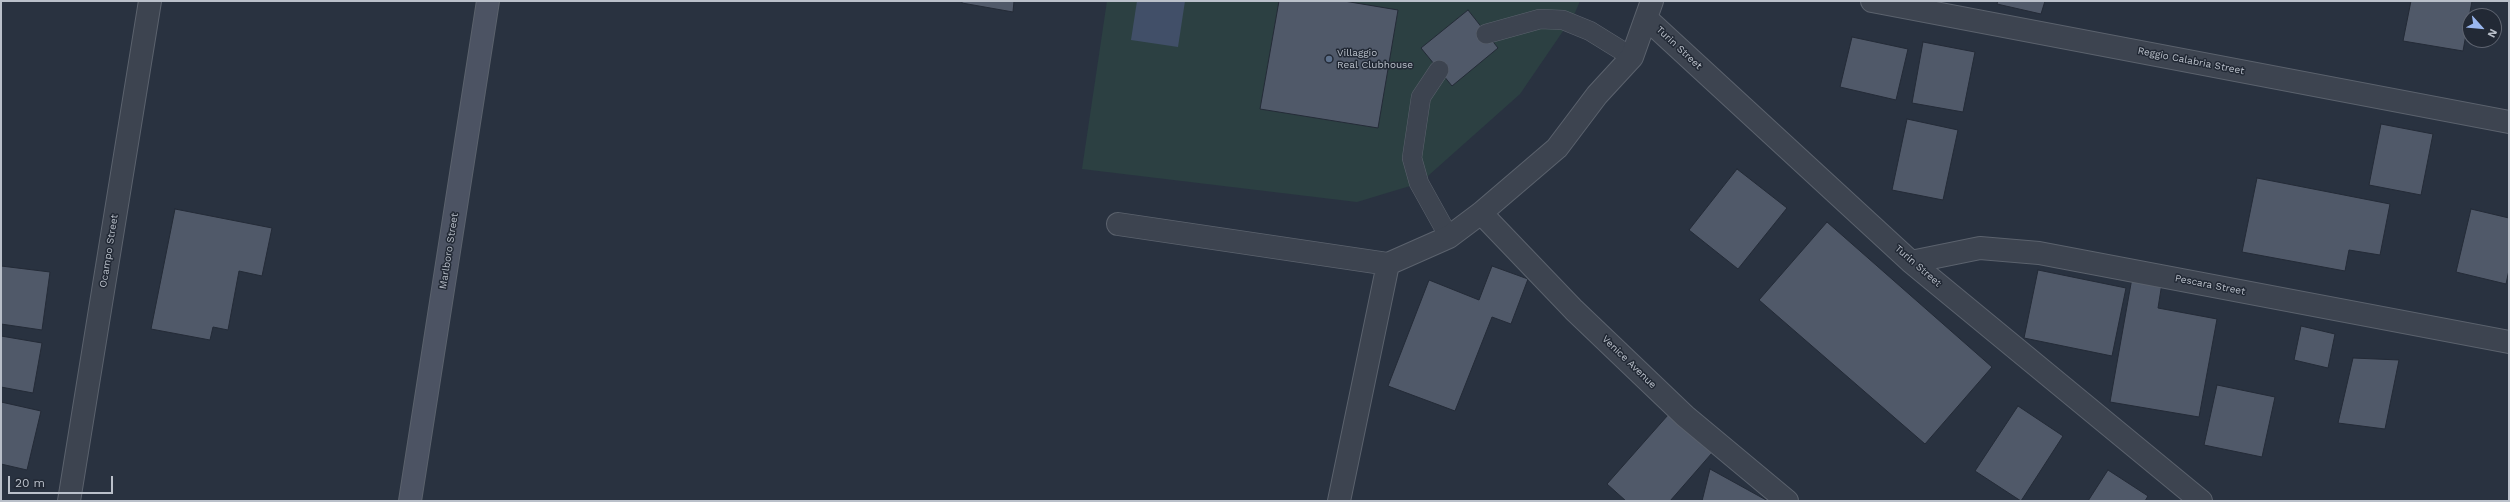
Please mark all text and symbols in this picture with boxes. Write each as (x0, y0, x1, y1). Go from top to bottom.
north arrow (2462, 8, 2502, 48)
street label: Turin Street (1654, 24, 1704, 72)
text: N (2485, 27, 2500, 40)
street label: Reggio Calabria Street (2137, 45, 2245, 77)
place label: Villaggio Real Clubhouse (1337, 47, 1413, 70)
marker: Villaggio Real Clubhouse (1324, 54, 1334, 64)
street label: Marlboro Street (437, 212, 461, 290)
street label: Ocampo Street (97, 213, 121, 289)
street label: Turin Street (1892, 242, 1944, 290)
street label: Pescara Street (2174, 272, 2246, 298)
street label: Venice Avenue (1599, 333, 1659, 391)
scale bar (10, 468, 115, 494)
text: 20 m (15, 476, 45, 490)

